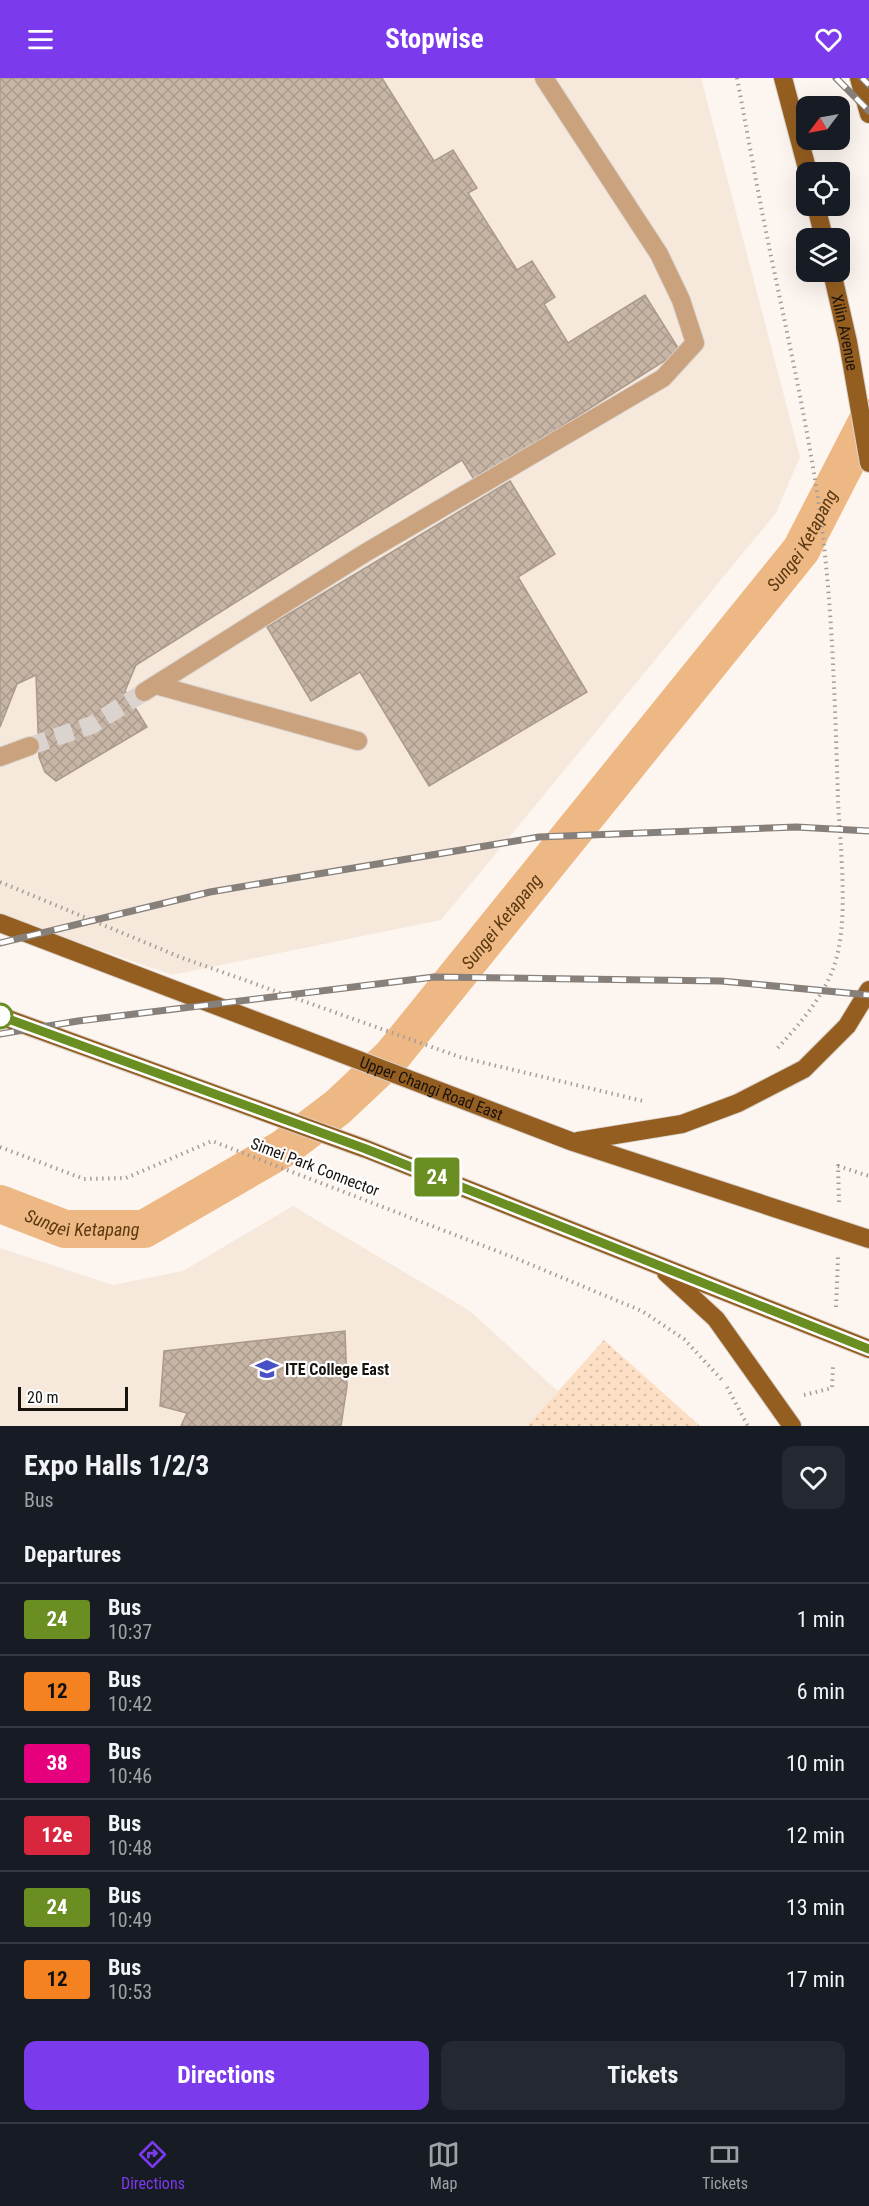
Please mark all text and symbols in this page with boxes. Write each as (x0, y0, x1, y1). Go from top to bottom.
icon: menu (24, 23, 57, 56)
text: Stopwise (385, 23, 484, 55)
icon: heart (812, 23, 845, 56)
north arrow (796, 96, 850, 150)
map controls (796, 96, 850, 282)
button: locate (796, 162, 850, 216)
button: layers (796, 228, 850, 282)
street label: Xilin Avenue (828, 293, 862, 372)
water label: Sungei Ketapang (762, 485, 841, 595)
water label: Sungei Ketapang (456, 869, 546, 973)
unlabelled marker (0, 1003, 13, 1029)
street label: Upper Changi Road East (357, 1052, 506, 1124)
street label: Simei Park Connector (248, 1134, 382, 1200)
line badge: 24 (410, 1158, 464, 1196)
text: 24 (426, 1165, 448, 1189)
water label: Sungei Ketapang (22, 1204, 140, 1240)
school or university icon: ITE College East (254, 1356, 280, 1382)
place label: ITE College East (285, 1360, 389, 1379)
scale bar (18, 1384, 128, 1412)
text: 20 m (27, 1388, 59, 1407)
button: heart (782, 1446, 845, 1509)
text: Expo Halls 1/2/3 (24, 1449, 209, 1482)
text: Bus (24, 1488, 54, 1512)
text: Departures (24, 1542, 121, 1567)
text: Bus (108, 1595, 141, 1620)
text: 24 (46, 1607, 68, 1631)
text: 1 min (797, 1607, 845, 1632)
text: 10:37 (108, 1620, 152, 1644)
text: Bus (108, 1667, 141, 1692)
text: 12 (46, 1679, 68, 1703)
text: 6 min (797, 1679, 845, 1704)
text: 10:42 (108, 1692, 152, 1716)
text: Bus (108, 1739, 141, 1764)
text: 38 (46, 1751, 68, 1775)
text: 10 min (786, 1751, 845, 1776)
text: 10:46 (108, 1764, 152, 1788)
text: Bus (108, 1811, 141, 1836)
text: 12e (41, 1823, 73, 1847)
text: 12 min (786, 1823, 845, 1848)
text: 10:48 (108, 1836, 152, 1860)
text: Bus (108, 1883, 141, 1908)
text: 24 (46, 1895, 68, 1919)
text: 13 min (786, 1895, 845, 1920)
text: 10:49 (108, 1908, 152, 1932)
text: Bus (108, 1955, 141, 1980)
text: 12 (46, 1967, 68, 1991)
text: 17 min (786, 1967, 845, 1992)
text: 10:53 (108, 1980, 152, 2004)
button: Directions (24, 2041, 429, 2110)
button: Tickets (441, 2041, 845, 2110)
tab: Directions (121, 2138, 185, 2193)
tab: Map (427, 2138, 460, 2193)
tab: Tickets (702, 2138, 748, 2193)

